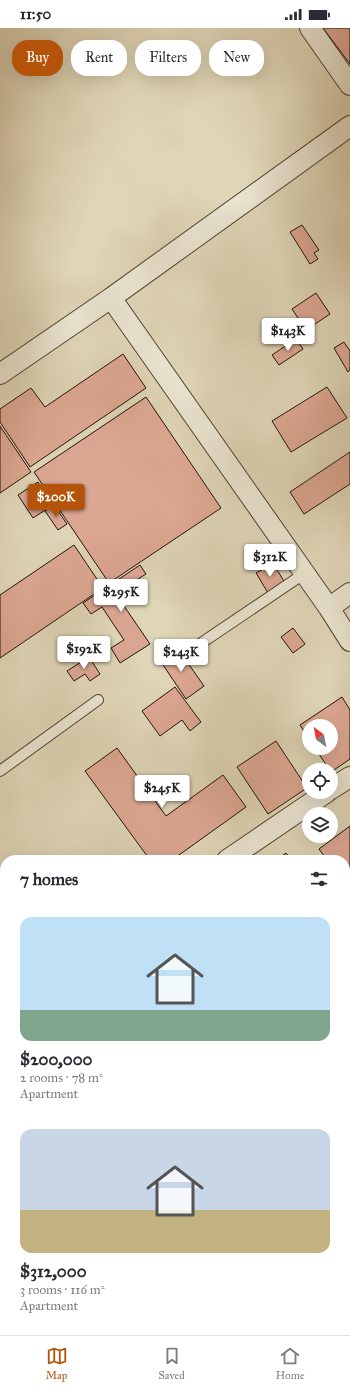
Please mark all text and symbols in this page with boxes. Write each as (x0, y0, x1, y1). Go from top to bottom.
text: 11:50 (20, 5, 51, 23)
chip: Buy (12, 40, 63, 76)
chip: Rent (71, 40, 127, 76)
chip: Filters (135, 40, 201, 76)
chip: New (209, 40, 264, 76)
pin: $143K (260, 318, 316, 352)
text: $143K (271, 323, 305, 339)
pin: $200K (28, 484, 84, 518)
text: $200K (37, 489, 75, 505)
pin: $312K (242, 544, 298, 578)
text: $312K (253, 549, 287, 565)
pin: $295K (93, 579, 149, 613)
text: $295K (103, 584, 139, 600)
pin: $192K (56, 636, 112, 670)
pin: $243K (153, 639, 209, 673)
text: $192K (66, 641, 102, 657)
text: $243K (163, 644, 199, 660)
north arrow (302, 719, 338, 755)
map controls (302, 719, 338, 843)
button: locate (302, 763, 338, 799)
pin: $245K (134, 775, 190, 809)
text: $245K (144, 780, 180, 796)
button: layers (302, 807, 338, 843)
icon: filters (308, 868, 330, 890)
text: 7 homes (20, 869, 78, 890)
icon: home (139, 943, 211, 1015)
text: $200,000 (20, 1049, 92, 1070)
text: 2 rooms · 78 m² (20, 1070, 103, 1086)
text: Apartment (20, 1086, 78, 1102)
icon: home (139, 1155, 211, 1227)
text: $312,000 (20, 1261, 87, 1282)
text: 3 rooms · 116 m² (20, 1282, 105, 1298)
text: Apartment (20, 1298, 78, 1314)
tab: Map (46, 1345, 68, 1382)
tab: Saved (159, 1345, 185, 1382)
tab: Home (276, 1345, 304, 1382)

